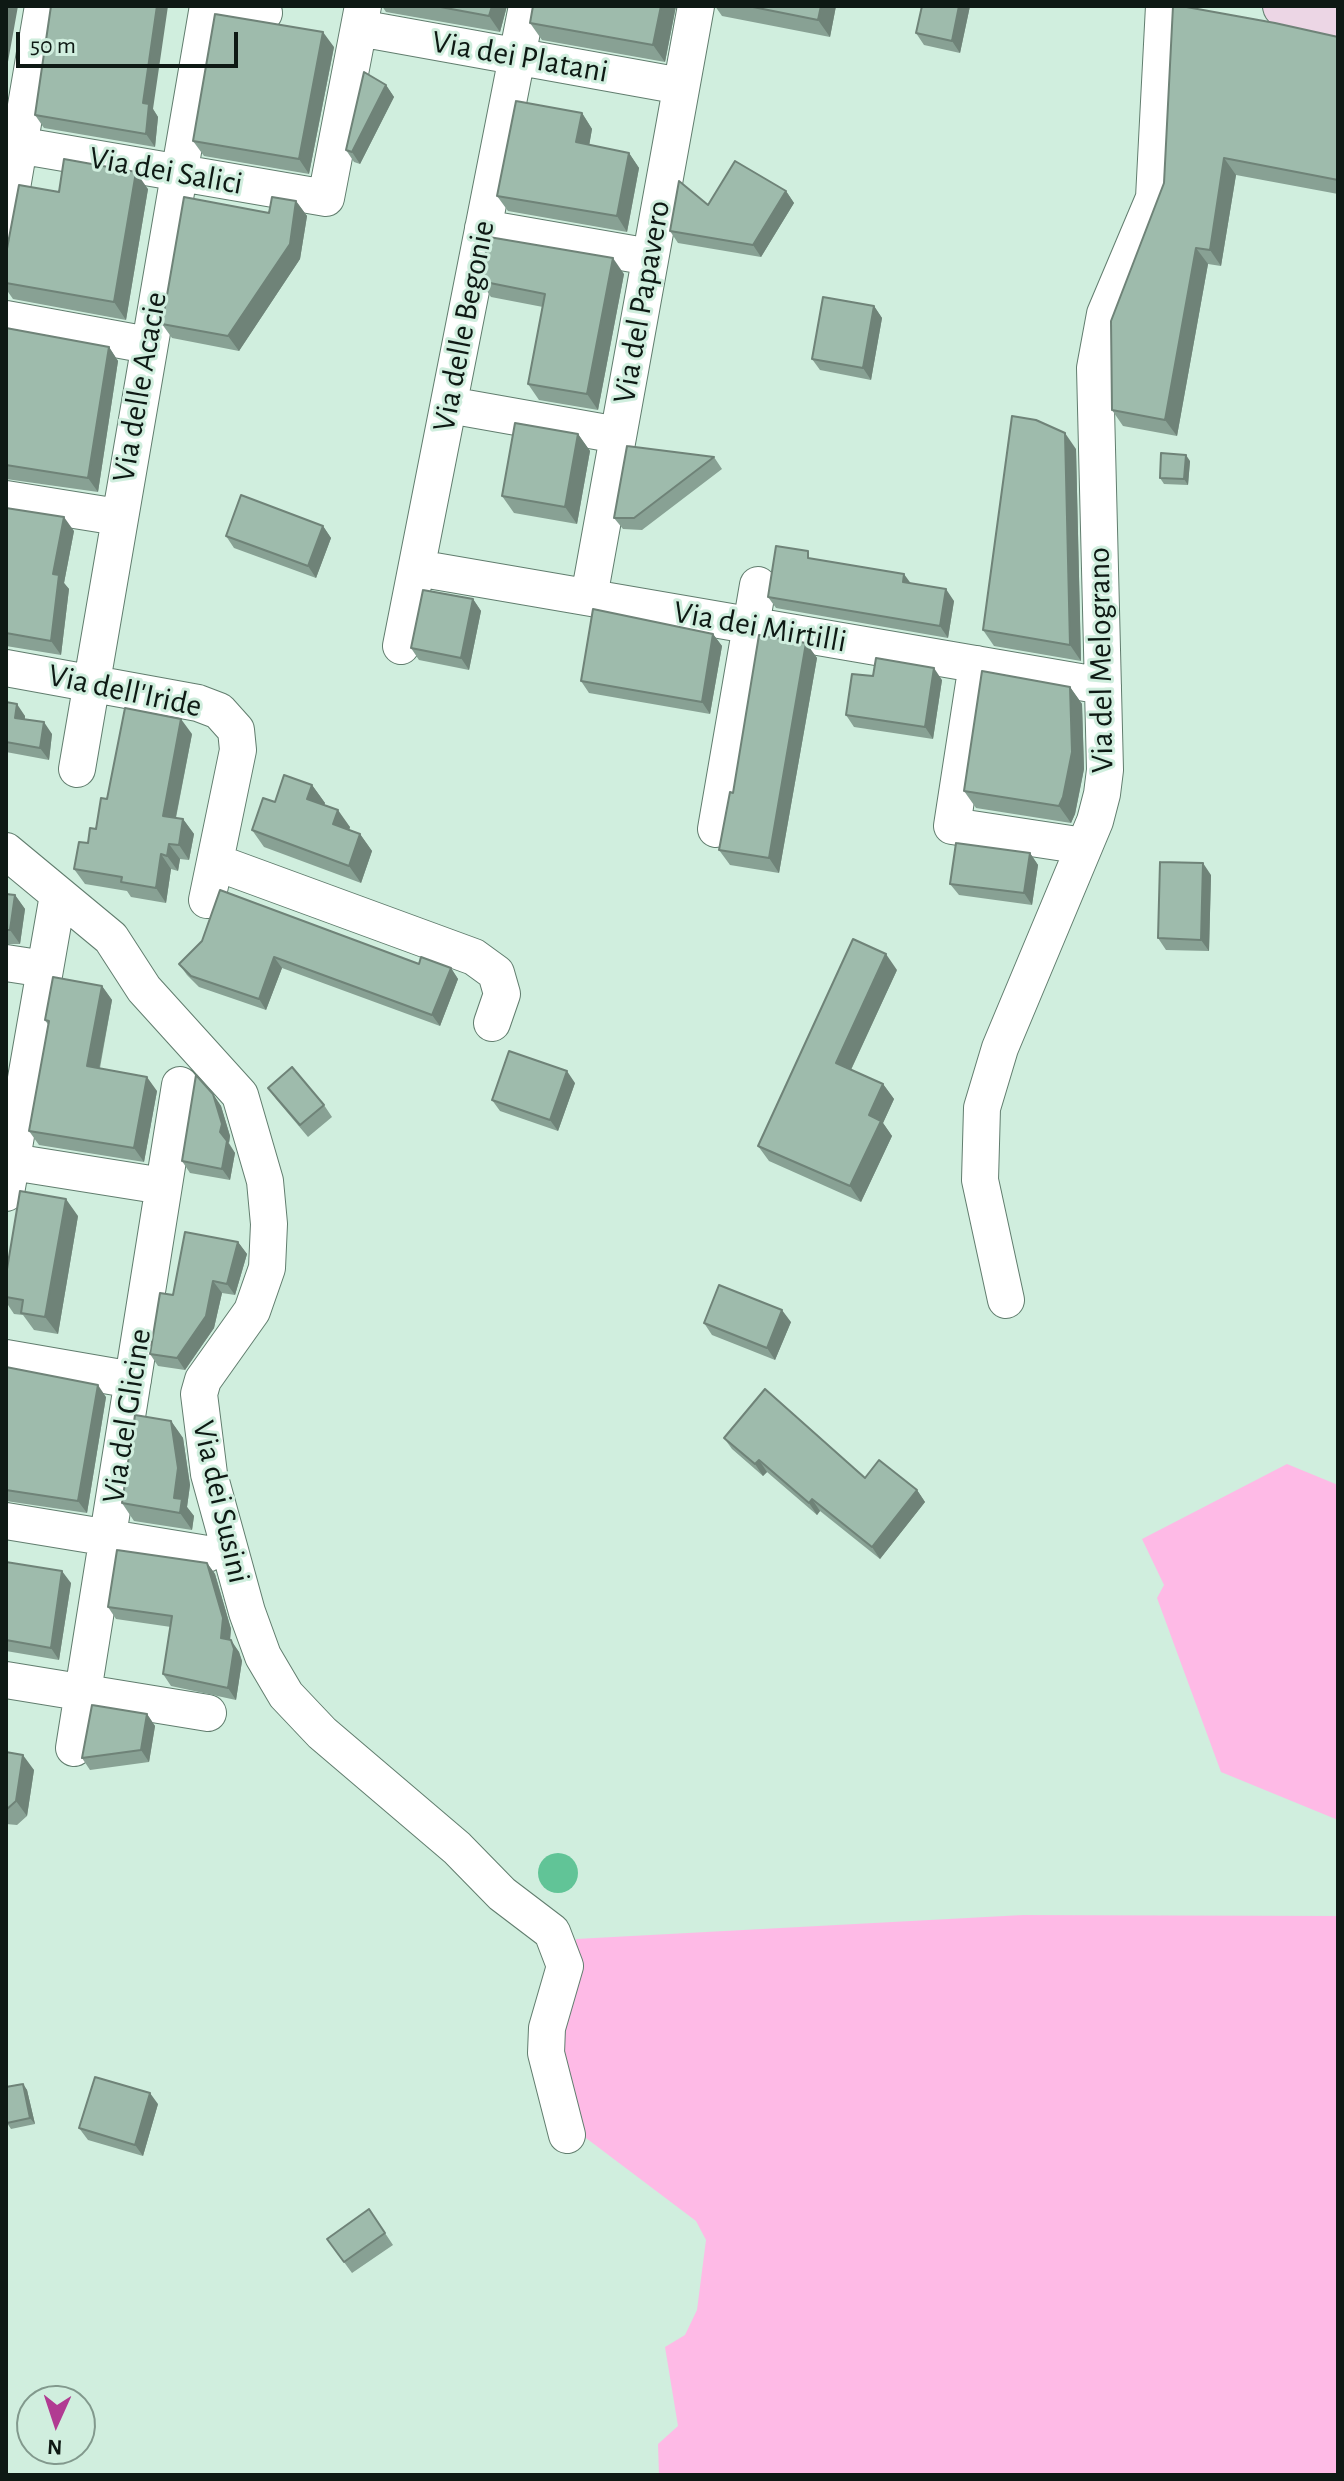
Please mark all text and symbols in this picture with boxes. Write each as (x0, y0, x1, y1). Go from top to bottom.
scale bar (20, 16, 242, 66)
street label: Via dei Platani (429, 23, 611, 91)
text: 50 m (30, 34, 76, 58)
street label: Via dei Salici (86, 139, 246, 203)
street label: Via del Papavero (605, 197, 679, 407)
street label: Via delle Begonie (425, 217, 503, 435)
street label: Via delle Acacie (104, 289, 176, 485)
street label: Via del Melograno (1080, 547, 1122, 773)
street label: Via dei Mirtilli (670, 593, 850, 661)
street label: Via dell'Iride (45, 656, 205, 726)
street label: Via del Glicine (94, 1326, 160, 1506)
street label: Via dei Susini (184, 1417, 258, 1587)
north arrow (16, 2385, 96, 2465)
text: N (47, 2436, 63, 2458)

